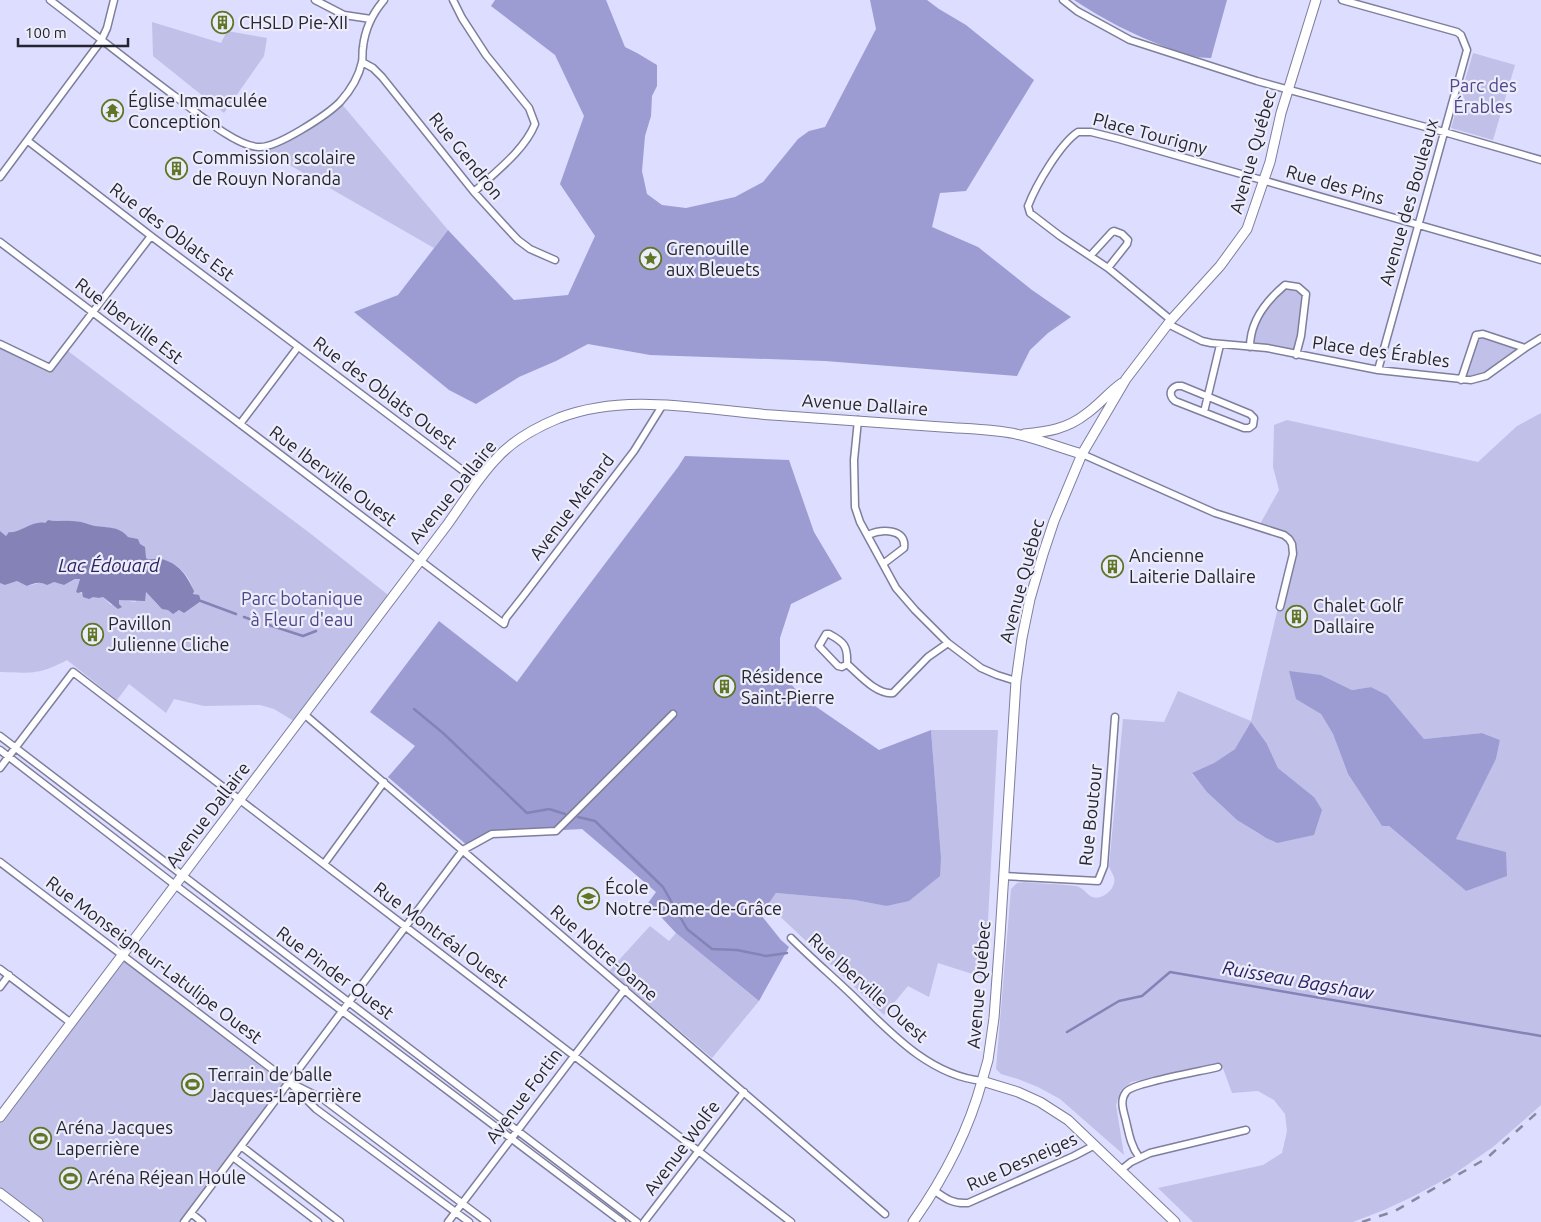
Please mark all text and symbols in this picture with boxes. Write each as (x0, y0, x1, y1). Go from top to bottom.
building icon: CHSLD Pie-XII (211, 11, 235, 35)
place label: CHSLD Pie-XII (239, 12, 348, 32)
scale bar (18, 15, 128, 47)
text: 100 m (25, 24, 67, 41)
park label: Parc des Érables (1449, 75, 1517, 116)
street label: Avenue Québec (1225, 88, 1280, 216)
place label: Église Immaculée Conception (128, 89, 267, 131)
temple icon: Église Immaculée Conception (100, 99, 124, 123)
street label: Rue Gendron (426, 108, 508, 203)
street label: Place Tourigny (1091, 108, 1210, 158)
street label: Avenue des Bouleaux (1375, 116, 1441, 287)
place label: Commission scolaire de Rouyn Noranda (192, 147, 356, 188)
building icon: Commission scolaire de Rouyn Noranda (164, 156, 188, 180)
street label: Rue des Pins (1284, 160, 1387, 208)
street label: Rue des Oblats Est (107, 178, 239, 284)
place label: Grenouille aux Bleuets (666, 238, 760, 279)
place icon: Grenouille aux Bleuets (638, 247, 662, 271)
street label: Rue Iberville Est (72, 273, 187, 367)
street label: Place des Érables (1311, 330, 1452, 371)
street label: Rue des Oblats Ouest (310, 332, 461, 453)
street label: Avenue Dallaire (801, 390, 929, 418)
street label: Rue Iberville Ouest (266, 421, 401, 529)
street label: Avenue Dallaire (405, 436, 500, 547)
street label: Avenue Ménard (525, 450, 617, 563)
street label: Avenue Québec (995, 516, 1048, 645)
place label: Ancienne Laiterie Dallaire (1129, 545, 1256, 586)
water label: Lac Édouard (58, 554, 161, 576)
building icon: Ancienne Laiterie Dallaire (1101, 554, 1125, 578)
park label: Parc botanique à Fleur d'eau (241, 588, 363, 629)
place label: Chalet Golf Dallaire (1313, 595, 1404, 636)
building icon: Chalet Golf Dallaire (1285, 604, 1309, 628)
place label: Pavillon Julienne Cliche (108, 613, 229, 654)
building icon: Pavillon Julienne Cliche (80, 622, 104, 646)
place label: Résidence Saint-Pierre (741, 666, 835, 707)
building icon: Résidence Saint-Pierre (713, 675, 737, 699)
street label: Avenue Dallaire (161, 758, 253, 871)
street label: Rue Boutour (1075, 763, 1105, 867)
street label: Rue Monseigneur-Latulipe Ouest (43, 871, 267, 1047)
place label: École Notre-Dame-de-Grâce (605, 876, 782, 918)
street label: Rue Montréal Ouest (371, 877, 513, 991)
school or university icon: École Notre-Dame-de-Grâce (577, 886, 601, 910)
street label: Rue Notre-Dame (547, 900, 662, 1004)
street label: Avenue Québec (962, 920, 995, 1050)
street label: Rue Pinder Ouest (273, 922, 398, 1023)
street label: Rue Iberville Ouest (805, 928, 932, 1046)
water label: Ruisseau Bagshaw (1221, 956, 1376, 1004)
street label: Avenue Fortin (481, 1044, 565, 1147)
place label: Terrain de balle Jacques-Laperrière (208, 1064, 362, 1105)
sports icon: Terrain de balle Jacques-Laperrière (180, 1073, 204, 1097)
street label: Avenue Wolfe (639, 1096, 723, 1199)
place label: Aréna Jacques Laperrière (56, 1117, 173, 1158)
sports icon: Aréna Jacques Laperrière (28, 1126, 52, 1150)
street label: Rue Desneiges (963, 1128, 1080, 1194)
sports icon: Aréna Réjean Houle (59, 1166, 83, 1190)
place label: Aréna Réjean Houle (87, 1167, 246, 1187)

